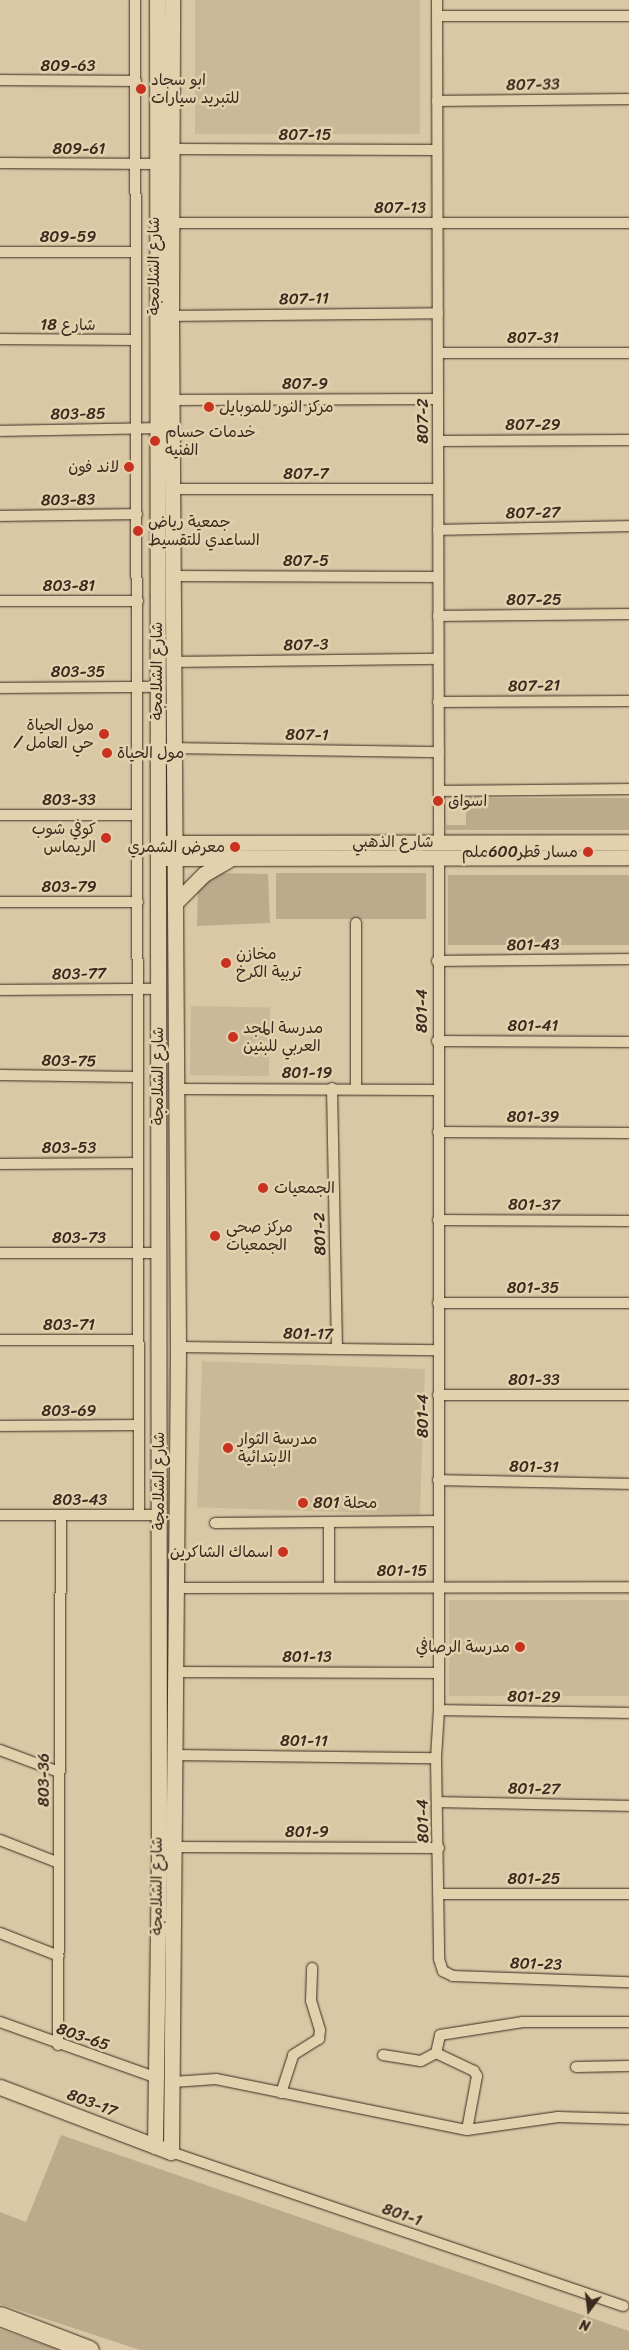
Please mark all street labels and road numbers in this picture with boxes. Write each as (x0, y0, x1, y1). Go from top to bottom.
street label: 809-63 (41, 56, 95, 76)
street label: 807-33 (506, 75, 560, 95)
street label: 807-15 (279, 125, 331, 145)
street label: 809-61 (53, 139, 105, 159)
street label: 807-13 (374, 198, 426, 218)
street label: شارع الشلامجة (144, 217, 164, 315)
street label: 809-59 (40, 227, 96, 247)
street label: 807-11 (279, 289, 329, 309)
street label: شارع 18 (40, 315, 96, 335)
street label: 807-31 (507, 328, 559, 348)
street label: 807-9 (282, 374, 328, 394)
street label: 807-2 (413, 398, 433, 444)
street label: 803-85 (50, 404, 106, 424)
street label: 807-29 (505, 415, 561, 435)
street label: 807-7 (283, 464, 329, 484)
street label: 803-83 (41, 490, 95, 510)
street label: 807-27 (505, 503, 561, 523)
street label: 807-5 (283, 551, 329, 571)
street label: 803-81 (43, 576, 95, 596)
street label: 807-25 (506, 590, 562, 610)
street label: شارع الشلامجة (147, 622, 167, 720)
street label: 807-3 (283, 635, 329, 655)
street label: 803-35 (51, 662, 105, 682)
street label: 807-21 (508, 676, 560, 696)
street label: 807-1 (285, 725, 329, 745)
street label: 803-33 (42, 790, 96, 810)
street label: شارع الذهبي (352, 832, 434, 852)
street label: 803-79 (42, 877, 96, 897)
street label: 801-43 (506, 935, 560, 955)
street label: 803-77 (52, 964, 106, 984)
street label: 801-4 (412, 989, 432, 1033)
street label: 801-41 (508, 1016, 558, 1036)
street label: شارع الشلامجة (148, 1027, 168, 1125)
street label: 803-75 (41, 1051, 97, 1071)
street label: 801-19 (282, 1063, 332, 1083)
street label: 801-39 (507, 1107, 559, 1127)
street label: 803-53 (42, 1138, 96, 1158)
street label: 801-37 (508, 1195, 560, 1215)
street label: 801-2 (310, 1212, 330, 1256)
street label: 803-73 (52, 1228, 106, 1248)
street label: 801-35 (507, 1278, 559, 1298)
street label: 803-71 (43, 1315, 95, 1335)
street label: 801-17 (283, 1324, 333, 1344)
street label: 801-33 (508, 1370, 560, 1390)
street label: 801-4 (413, 1394, 433, 1438)
street label: 803-69 (42, 1401, 96, 1421)
street label: شارع الشلامجة (149, 1432, 169, 1530)
street label: 801-31 (509, 1457, 559, 1477)
street label: 803-43 (53, 1490, 107, 1510)
street label: 801-15 (377, 1561, 427, 1581)
street label: 801-13 (282, 1647, 332, 1667)
street label: 801-29 (507, 1687, 561, 1707)
street label: 801-11 (280, 1731, 328, 1751)
street label: 803-36 (34, 1753, 54, 1807)
street label: 801-27 (508, 1779, 560, 1799)
street label: 801-4 (413, 1799, 433, 1843)
street label: 801-9 (285, 1822, 329, 1842)
street label: شارع الشلامجة (147, 1837, 167, 1935)
street label: 801-25 (507, 1869, 561, 1889)
street label: 801-23 (510, 1953, 562, 1975)
street label: 803-65 (54, 2019, 112, 2055)
street label: 803-17 (64, 2085, 120, 2121)
street label: 801-1 (380, 2199, 424, 2231)

